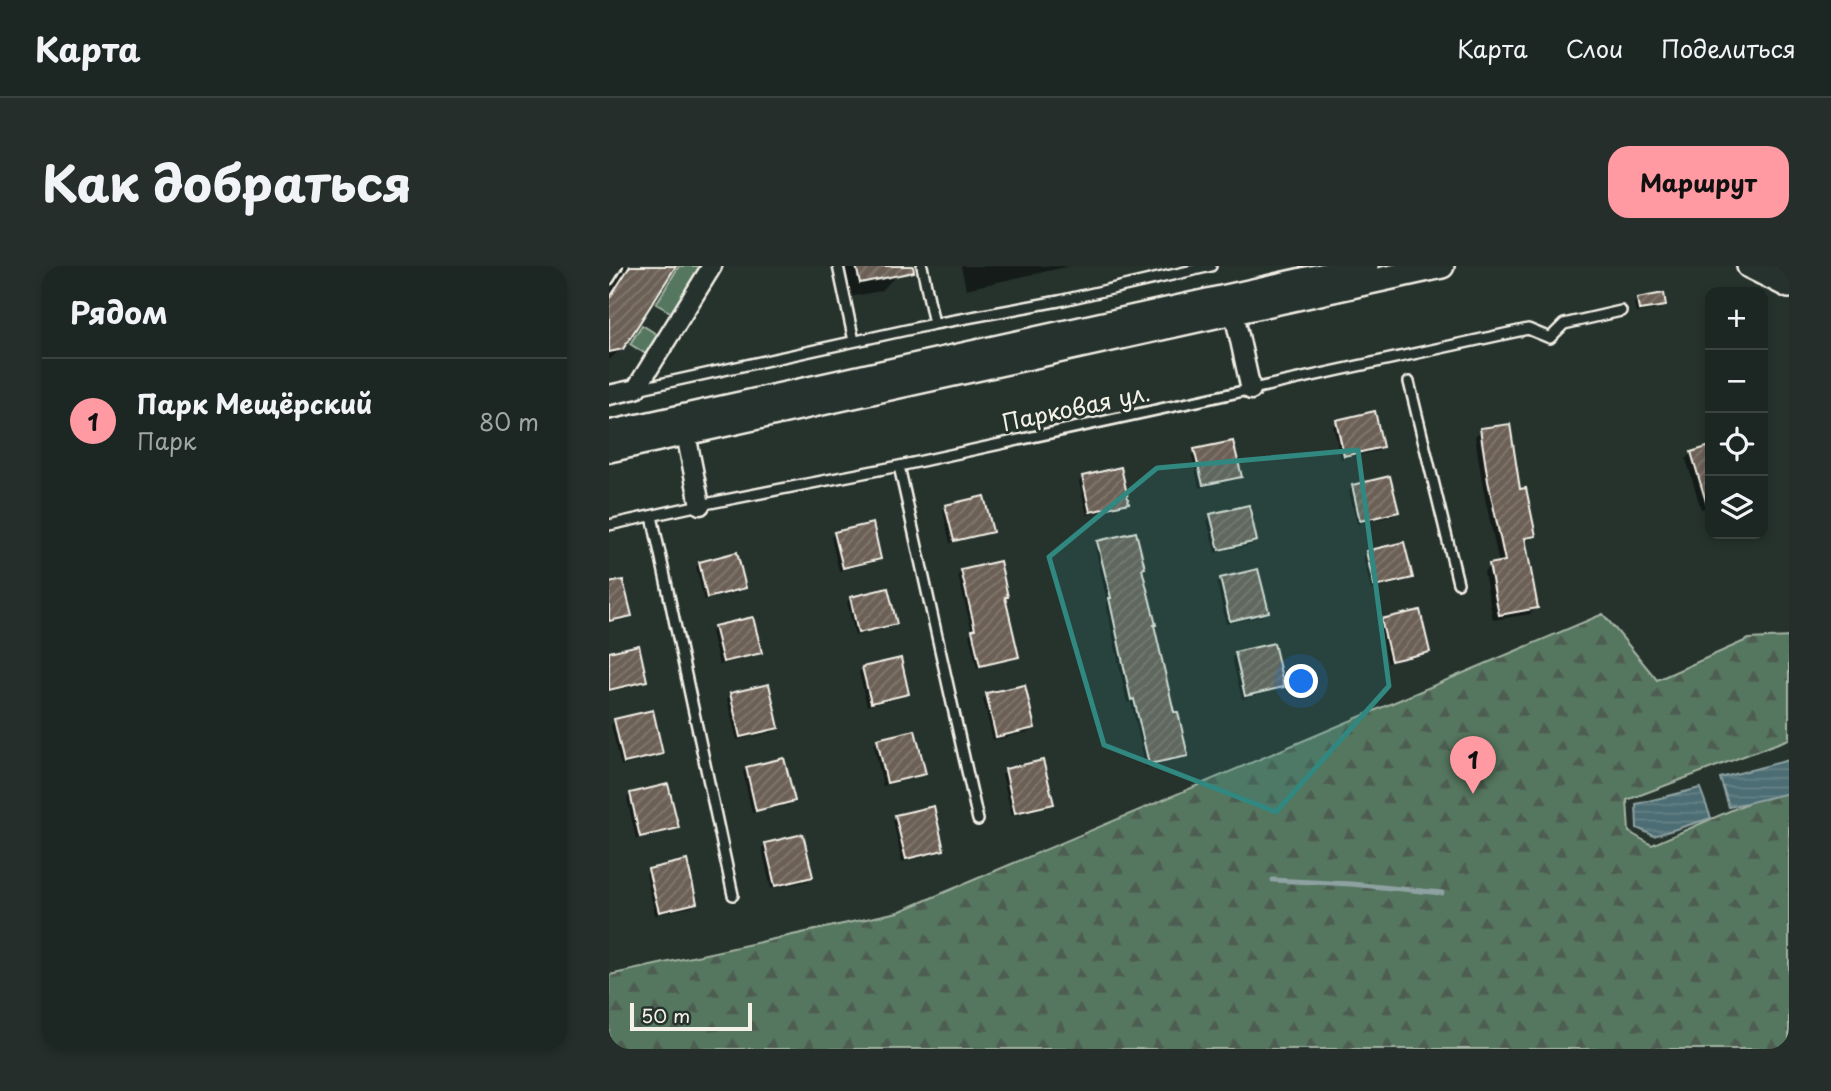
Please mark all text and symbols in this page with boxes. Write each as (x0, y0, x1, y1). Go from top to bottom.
text: Карта (35, 23, 141, 73)
text: Карта (1457, 30, 1528, 66)
text: Слои (1566, 30, 1623, 66)
text: Поделиться (1661, 30, 1796, 66)
text: Как добраться (42, 145, 412, 219)
button: Маршрут (1608, 146, 1789, 218)
map controls (1705, 287, 1768, 539)
button: + (1705, 287, 1768, 350)
text: Рядом (70, 289, 168, 334)
button: − (1705, 350, 1768, 413)
street label: Парковая ул. (998, 374, 1153, 439)
text: Парк Мещёрский (137, 384, 372, 423)
text: 1 (88, 404, 99, 439)
text: 80 m (479, 404, 539, 439)
button: locate (1705, 413, 1768, 476)
text: Парк (137, 423, 196, 458)
button: layers (1705, 476, 1768, 539)
your location (1284, 664, 1318, 698)
pin: 1 (1450, 736, 1496, 794)
scale bar (630, 1000, 753, 1032)
text: 50 m (641, 1001, 690, 1029)

